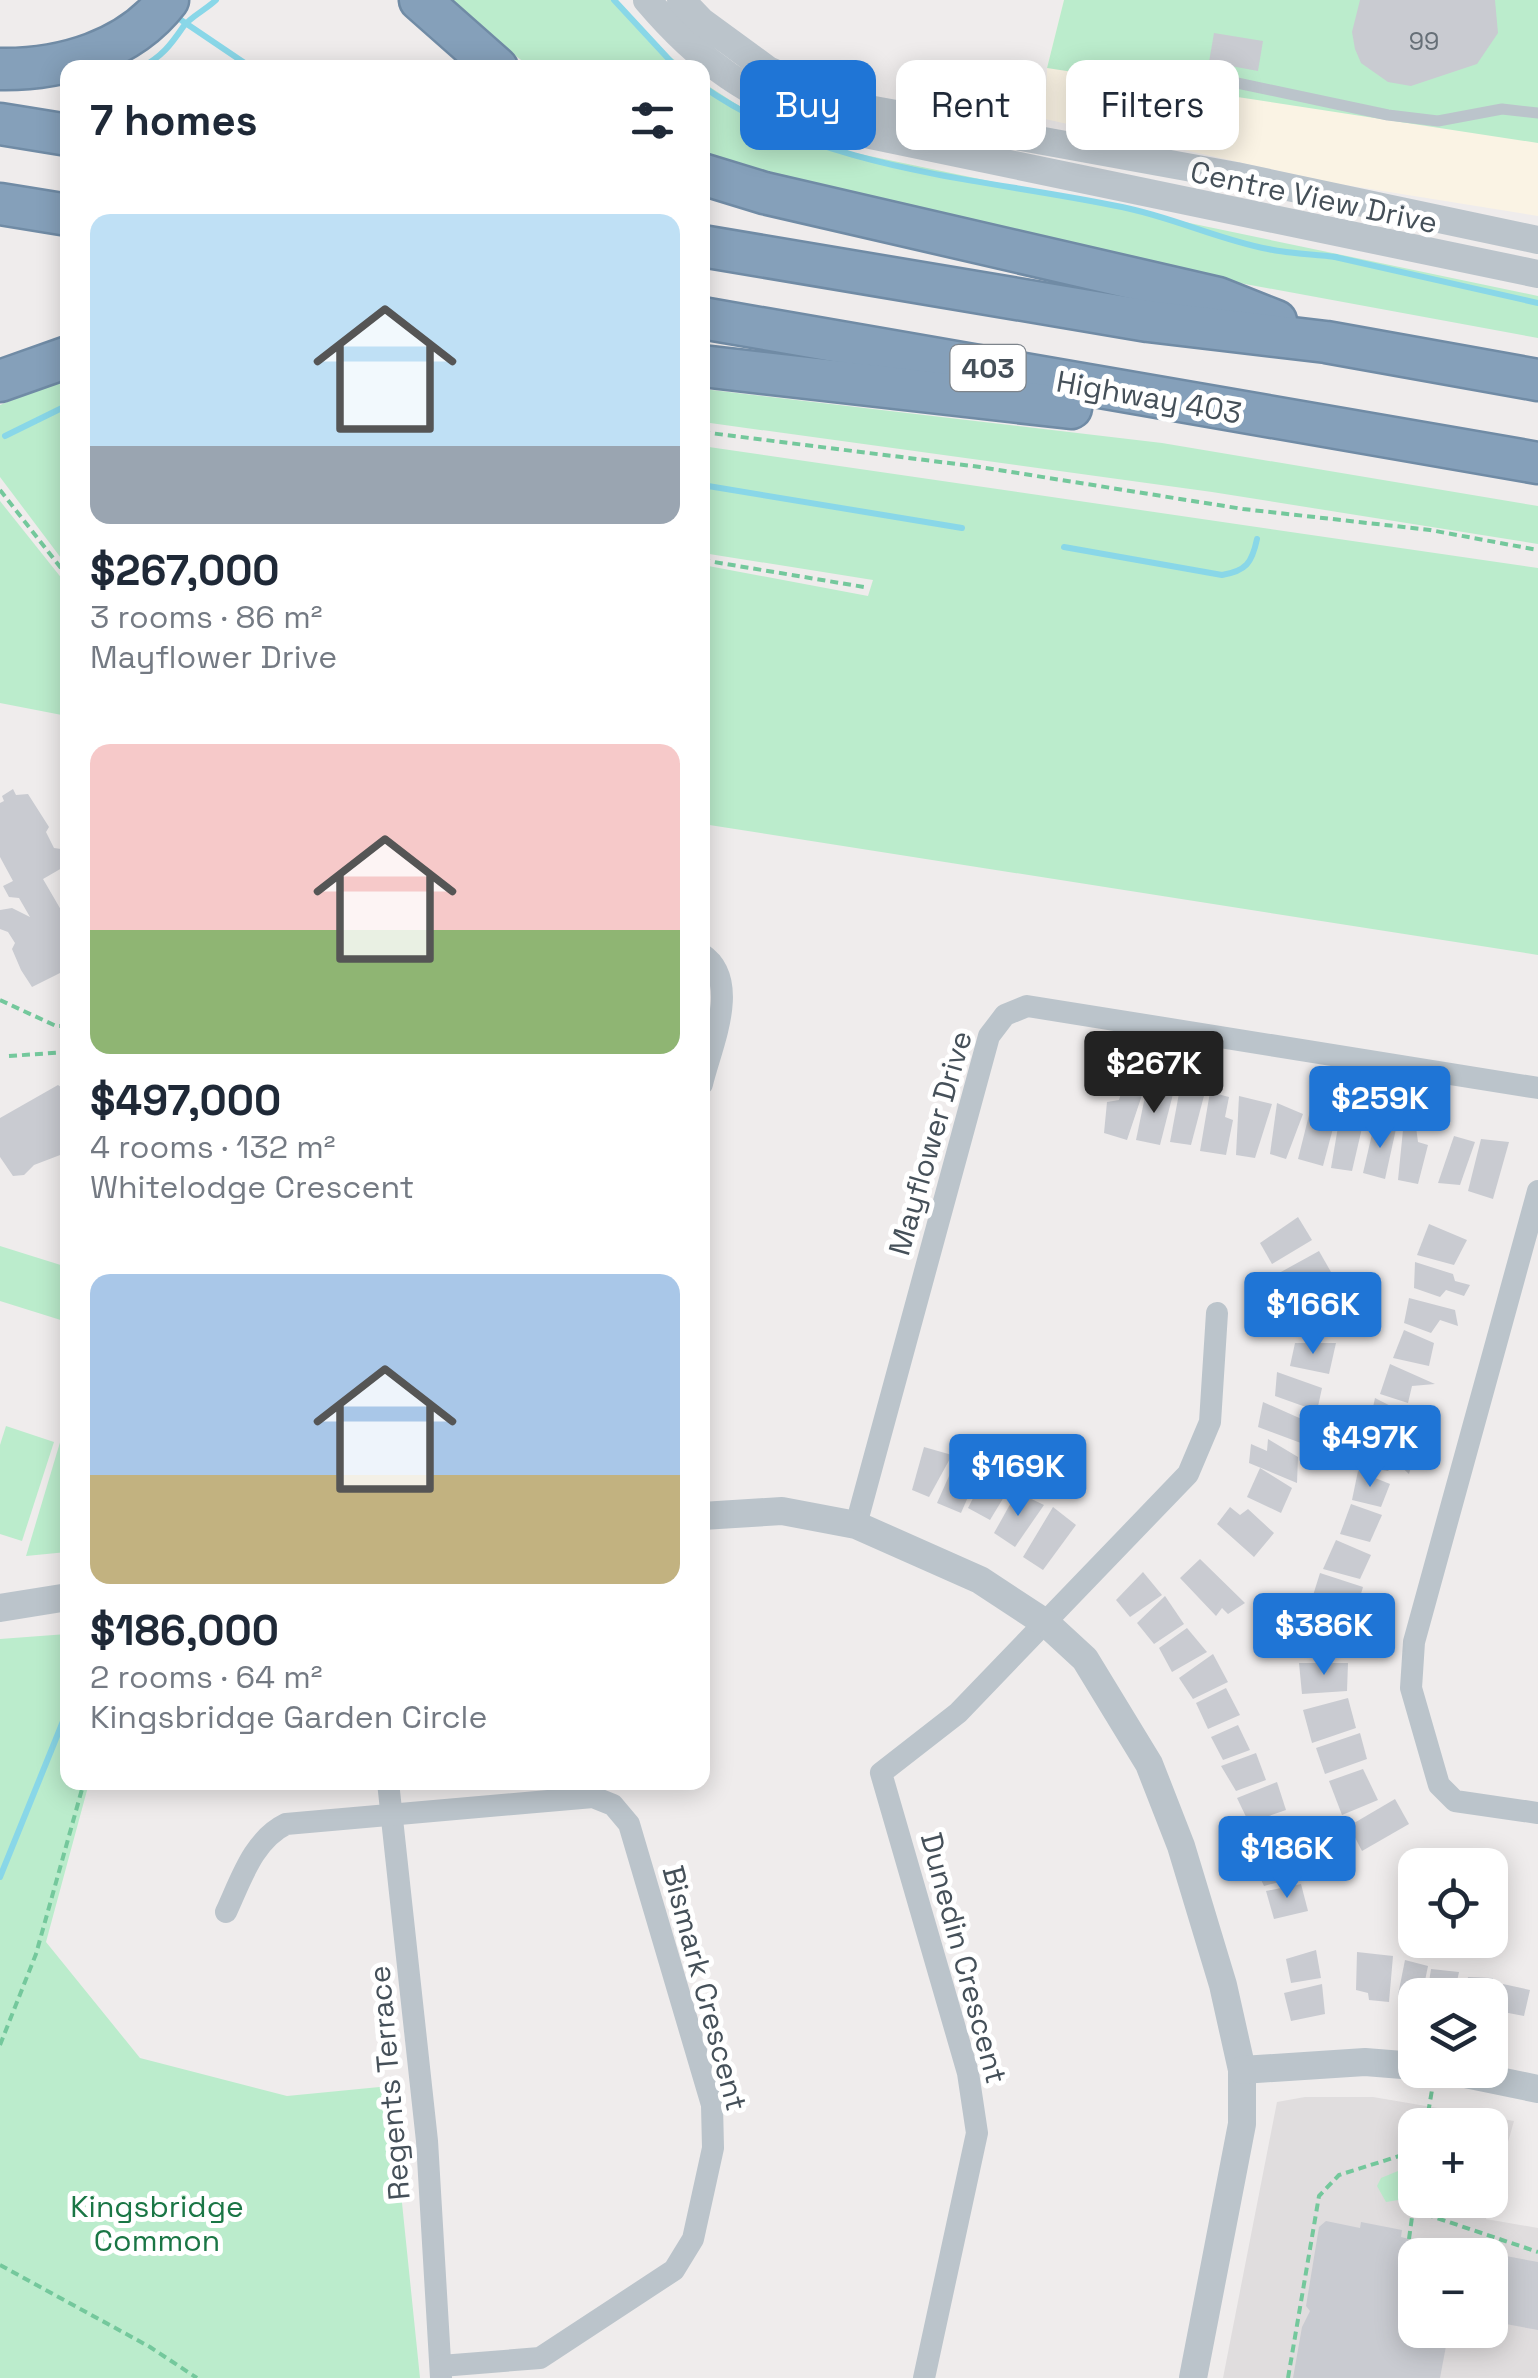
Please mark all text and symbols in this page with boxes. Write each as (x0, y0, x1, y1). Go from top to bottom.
house number: 99 (1409, 25, 1439, 57)
chip: Buy (740, 60, 876, 150)
chip: Rent (896, 60, 1046, 150)
chip: Filters (1066, 60, 1239, 150)
icon: filters (625, 93, 680, 148)
text: 7 homes (90, 94, 258, 147)
street label: Centre View Drive (1187, 152, 1441, 242)
icon: home (295, 279, 475, 459)
road number: 403 (950, 345, 1026, 391)
street label: Highway 403 (1053, 362, 1245, 432)
text: $267,000 (90, 544, 280, 597)
text: 3 rooms · 86 m² (90, 597, 322, 637)
text: Mayflower Drive (90, 637, 337, 677)
icon: home (295, 809, 475, 989)
street label: Mayflower Drive (879, 1026, 981, 1260)
pin: $267K (1084, 1031, 1224, 1116)
text: $267K (1106, 1043, 1202, 1083)
pin: $259K (1310, 1066, 1450, 1151)
text: $497,000 (90, 1074, 281, 1127)
text: $259K (1331, 1078, 1429, 1118)
text: 4 rooms · 132 m² (90, 1127, 336, 1167)
text: Whitelodge Crescent (90, 1167, 414, 1207)
pin: $166K (1243, 1272, 1383, 1357)
text: $166K (1266, 1284, 1360, 1324)
icon: home (295, 1339, 475, 1519)
pin: $497K (1300, 1405, 1440, 1490)
text: $497K (1322, 1417, 1418, 1457)
pin: $169K (948, 1434, 1088, 1519)
text: $169K (971, 1446, 1065, 1486)
pin: $386K (1254, 1593, 1394, 1678)
text: $186,000 (90, 1604, 279, 1657)
text: $386K (1275, 1605, 1373, 1645)
text: 2 rooms · 64 m² (90, 1657, 322, 1697)
text: Kingsbridge Garden Circle (90, 1697, 487, 1737)
pin: $186K (1217, 1816, 1357, 1901)
street label: Dunedin Crescent (912, 1828, 1016, 2088)
text: $186K (1241, 1828, 1333, 1868)
map controls (1398, 1848, 1508, 2348)
button: locate (1398, 1848, 1508, 1958)
street label: Bismark Crescent (654, 1861, 756, 2115)
street label: Regents Terrace (359, 1964, 419, 2202)
button: layers (1398, 1978, 1508, 2088)
button: + (1398, 2108, 1508, 2218)
park label: Kingsbridge Common (70, 2187, 244, 2260)
button: − (1398, 2238, 1508, 2348)

